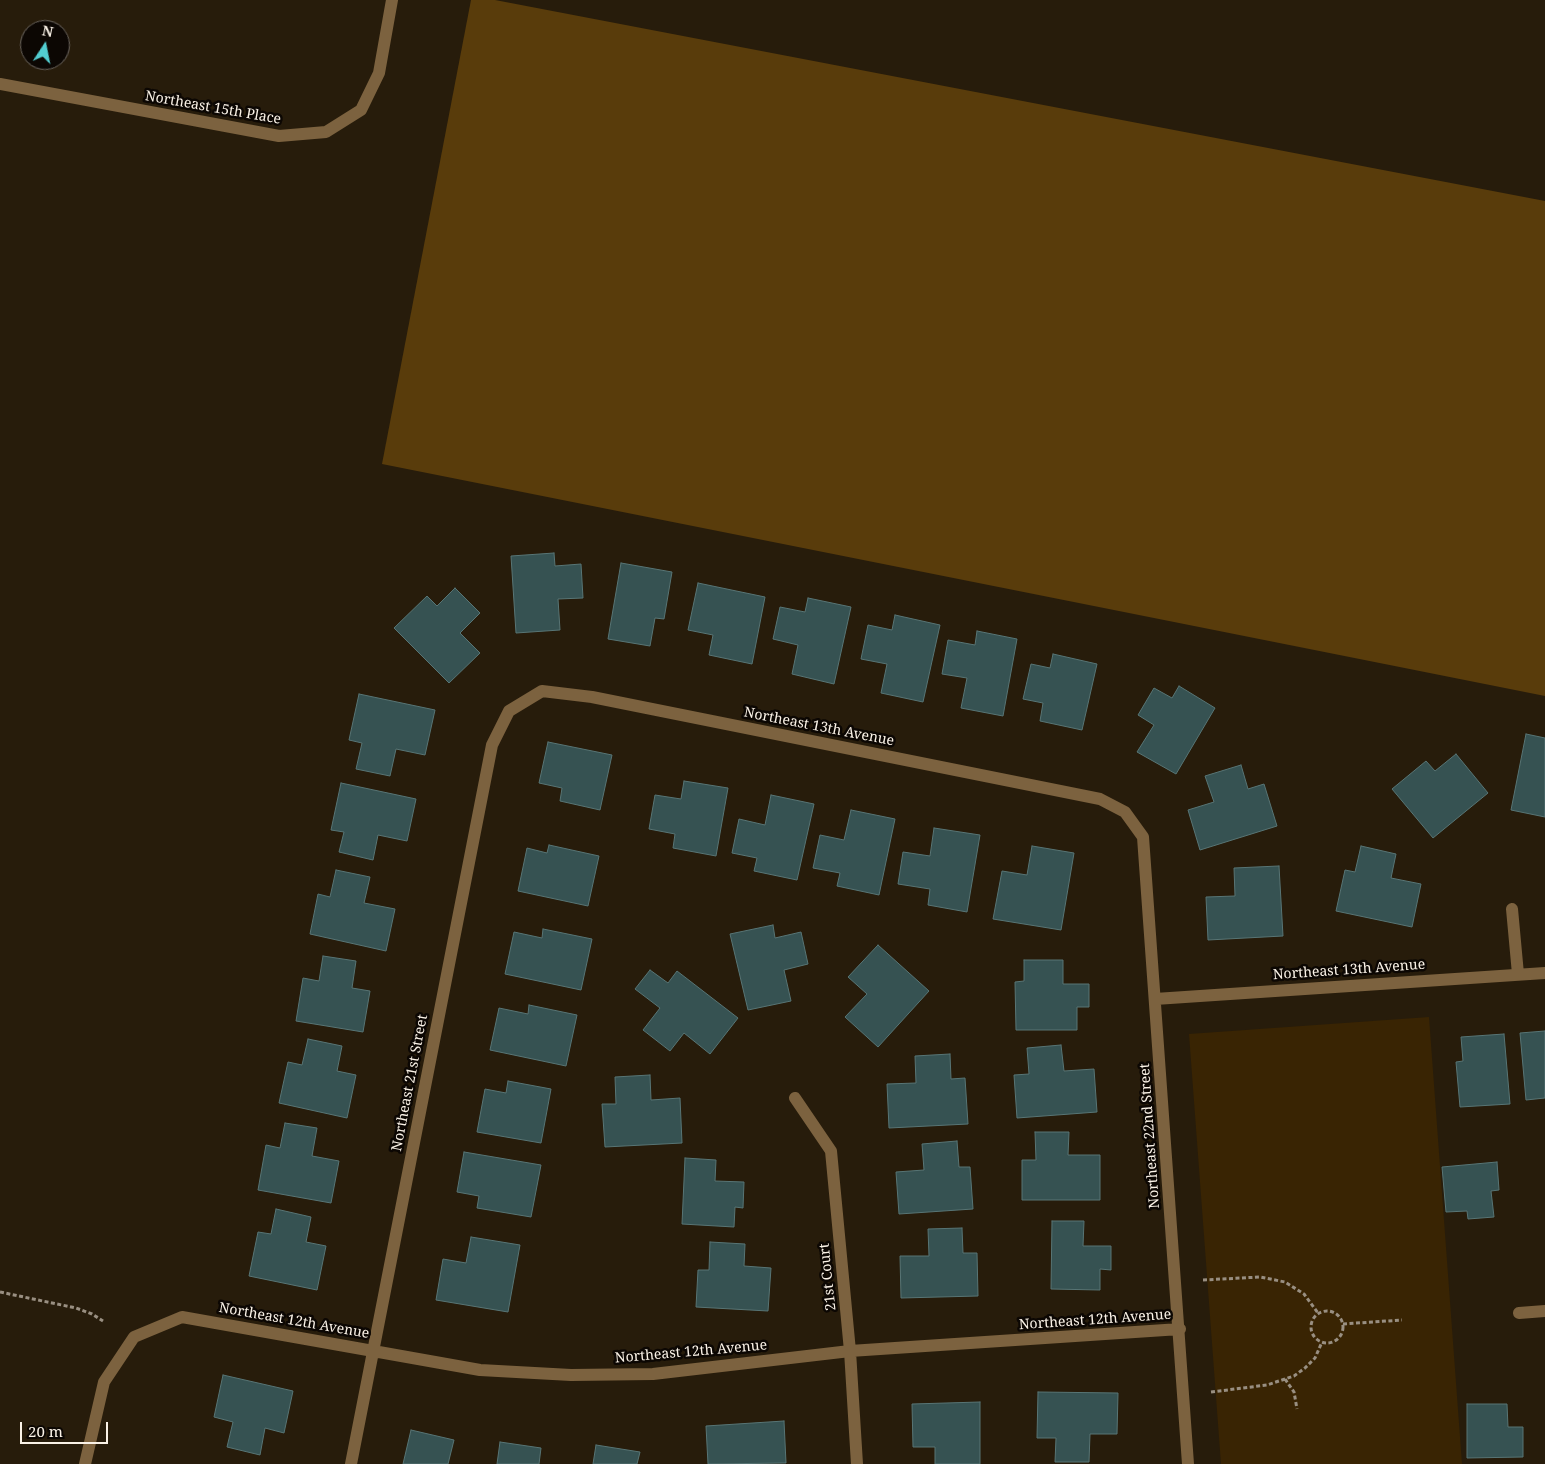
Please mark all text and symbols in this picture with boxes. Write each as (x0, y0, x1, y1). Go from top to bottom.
north arrow (20, 20, 70, 70)
text: N (41, 20, 55, 41)
street label: Northeast 15th Place (144, 88, 282, 128)
street label: Northeast 13th Avenue (743, 704, 895, 750)
street label: Northeast 13th Avenue (1272, 956, 1426, 984)
street label: Northeast 21st Street (388, 1013, 432, 1153)
street label: Northeast 22nd Street (1137, 1063, 1163, 1209)
street label: 21st Court (816, 1242, 840, 1312)
street label: Northeast 12th Avenue (217, 1299, 371, 1343)
street label: Northeast 12th Avenue (1018, 1306, 1172, 1334)
street label: Northeast 12th Avenue (614, 1337, 768, 1367)
scale bar (22, 1412, 110, 1444)
text: 20 m (28, 1421, 63, 1441)

